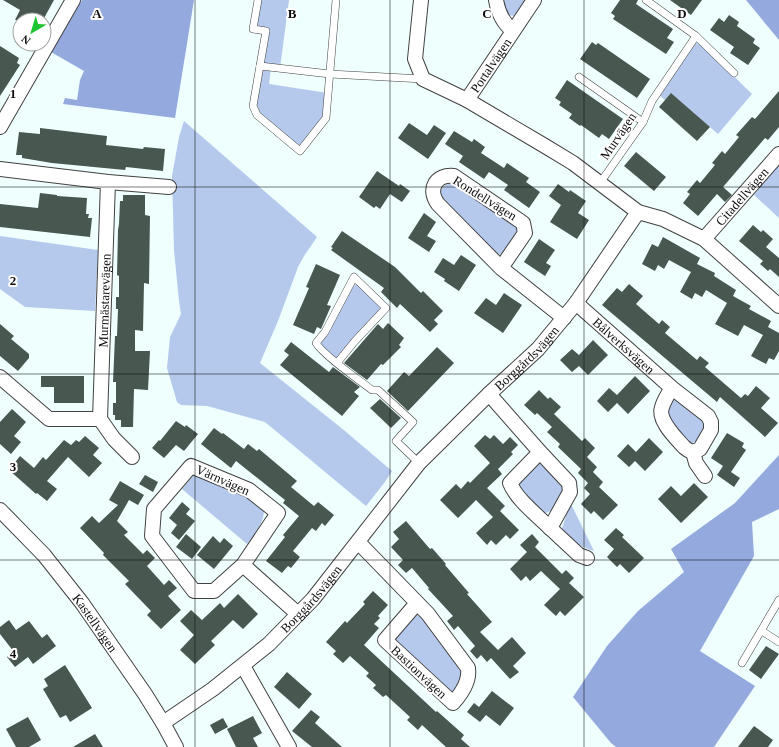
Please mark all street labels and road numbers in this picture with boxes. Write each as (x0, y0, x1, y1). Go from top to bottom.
street label: Portalvägen (467, 35, 514, 95)
street label: Murvägen (597, 109, 639, 162)
street label: Citadellvägen (712, 164, 772, 228)
street label: Rondellvägen (450, 173, 520, 224)
street label: Murmästarevägen (95, 253, 113, 348)
street label: Bålverksvägen (590, 314, 658, 377)
street label: Borggårdsvägen (491, 322, 562, 393)
street label: Värnvägen (194, 462, 253, 499)
street label: Borggårdsvägen (277, 561, 345, 636)
street label: Kastellvägen (70, 590, 121, 655)
street label: Bastionvägen (388, 642, 450, 702)

